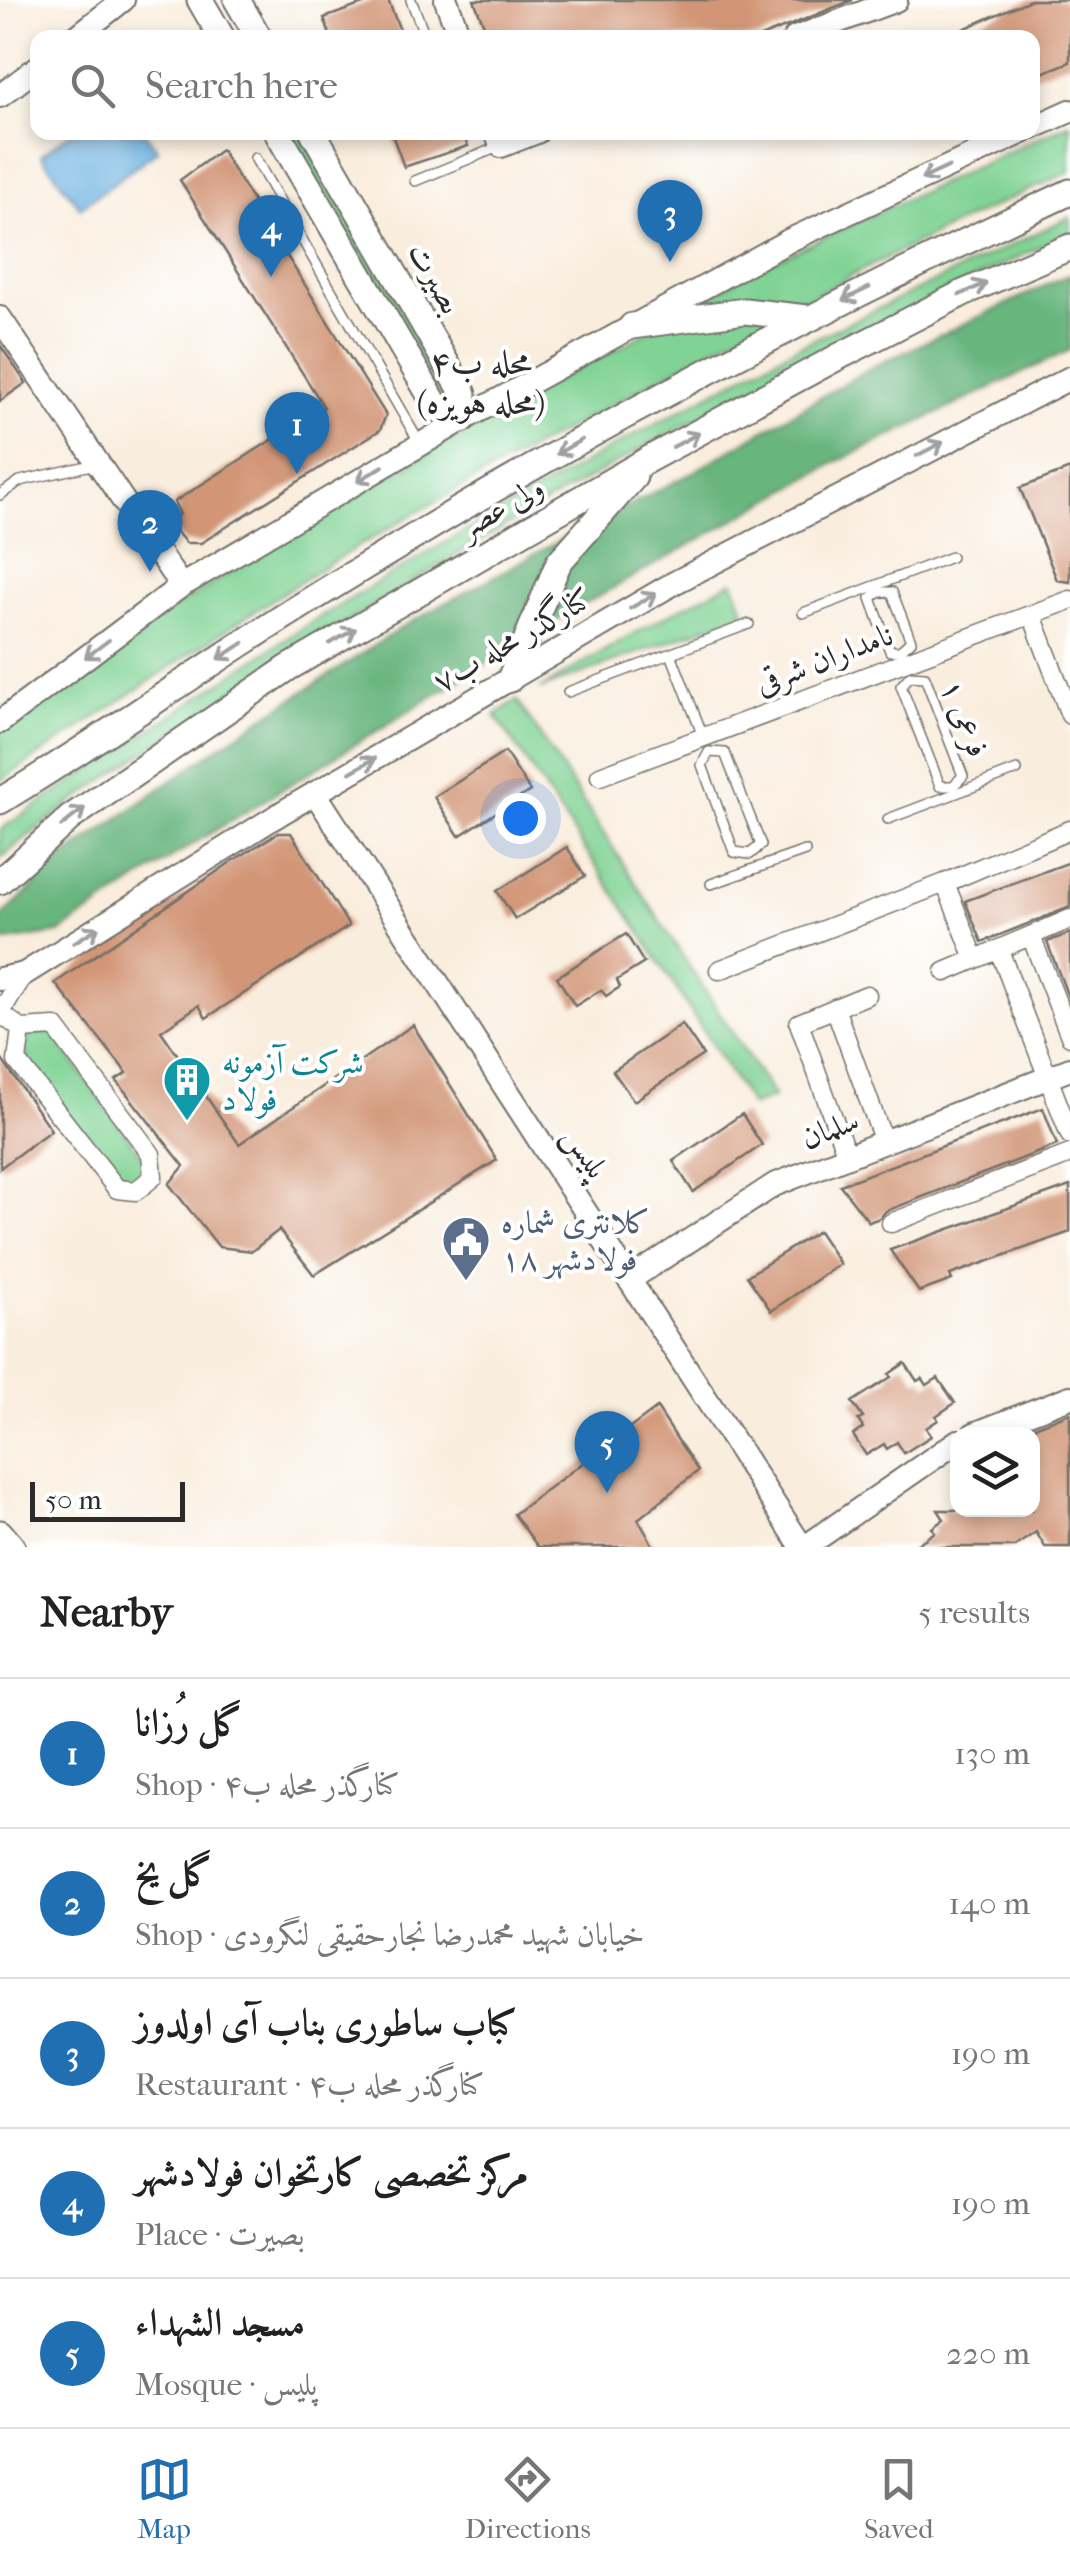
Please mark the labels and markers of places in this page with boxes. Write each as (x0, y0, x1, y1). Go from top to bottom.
pin: 3 (638, 180, 702, 262)
pin: 4 (238, 194, 304, 277)
pin: 1 (264, 392, 330, 474)
pin: 2 (118, 490, 182, 572)
place label: شرکت آزمونه فولاد (222, 1043, 364, 1119)
building icon: شرکت آزمونه فولاد (161, 1054, 213, 1122)
place label: کلانتری شماره ۱۸ فولادشهر (501, 1204, 650, 1280)
public building icon: کلانتری شماره ۱۸ فولادشهر (440, 1214, 492, 1282)
pin: 5 (574, 1410, 640, 1493)

